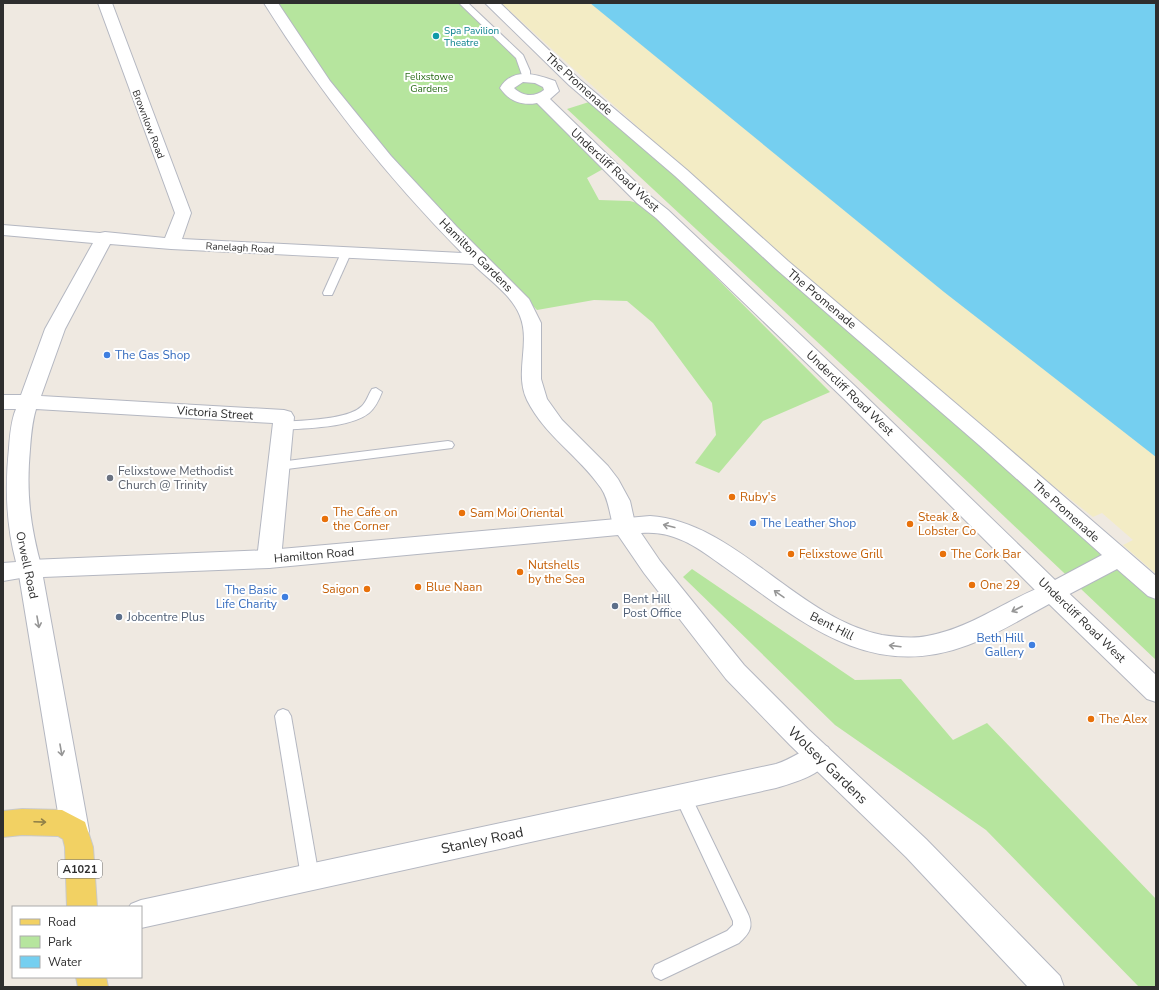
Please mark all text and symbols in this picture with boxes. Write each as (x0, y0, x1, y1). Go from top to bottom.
place label: Spa Pavilion Theatre (444, 24, 499, 50)
marker: Spa Pavilion Theatre (431, 31, 441, 41)
street label: The Promenade (542, 50, 616, 118)
park label: Felixstowe Gardens (405, 70, 453, 96)
street label: Brownlow Road (129, 88, 168, 161)
street label: Undercliff Road West (567, 125, 663, 216)
street label: Hamilton Gardens (436, 215, 516, 295)
street label: Ranelagh Road (205, 239, 275, 257)
street label: The Promenade (784, 266, 860, 332)
place label: The Gas Shop (115, 347, 190, 363)
street label: Undercliff Road West (803, 347, 898, 440)
marker: The Gas Shop (102, 350, 112, 360)
street label: Victoria Street (175, 402, 255, 424)
place label: Felixstowe Methodist Church @ Trinity (118, 463, 234, 493)
marker: Felixstowe Methodist Church @ Trinity (105, 473, 115, 483)
street label: The Promenade (1029, 477, 1103, 545)
place label: Ruby's (740, 489, 776, 505)
marker: Ruby's (727, 492, 737, 502)
place label: The Cafe on the Corner (333, 504, 398, 534)
place label: Sam Moi Oriental (470, 505, 564, 521)
marker: Sam Moi Oriental (457, 508, 467, 518)
place label: Steak & Lobster Co (918, 509, 976, 539)
marker: The Cafe on the Corner (320, 514, 330, 524)
place label: The Leather Shop (761, 515, 856, 531)
marker: The Leather Shop (748, 518, 758, 528)
marker: Steak & Lobster Co (905, 519, 915, 529)
one-way arrow (663, 521, 676, 529)
street label: Orwell Road (12, 530, 42, 600)
street label: Hamilton Road (273, 544, 355, 566)
place label: Felixstowe Grill (799, 546, 884, 562)
place label: The Cork Bar (951, 546, 1022, 562)
marker: Felixstowe Grill (786, 549, 796, 559)
marker: The Cork Bar (938, 549, 948, 559)
place label: Nutshells by the Sea (528, 557, 585, 587)
marker: Nutshells by the Sea (515, 567, 525, 577)
street label: Undercliff Road West (1035, 574, 1130, 667)
place label: One 29 (980, 577, 1020, 593)
place label: Blue Naan (426, 579, 482, 595)
marker: One 29 (967, 580, 977, 590)
place label: Saigon (322, 581, 359, 597)
place label: The Basic Life Charity (216, 582, 278, 612)
marker: Blue Naan (413, 582, 423, 592)
marker: Saigon (362, 584, 372, 594)
one-way arrow (774, 590, 785, 598)
place label: Bent Hill Post Office (623, 591, 682, 621)
marker: The Basic Life Charity (280, 592, 290, 602)
marker: Bent Hill Post Office (610, 601, 620, 611)
one-way arrow (1011, 606, 1023, 614)
street label: Bent Hill (807, 608, 857, 644)
place label: Jobcentre Plus (126, 609, 205, 625)
marker: Jobcentre Plus (114, 612, 124, 622)
one-way arrow (35, 615, 43, 628)
place label: Beth Hill Gallery (976, 630, 1025, 660)
marker: Beth Hill Gallery (1027, 640, 1037, 650)
one-way arrow (889, 643, 902, 650)
place label: The Alex (1099, 711, 1148, 727)
marker: The Alex (1086, 714, 1096, 724)
street label: Wolsey Gardens (784, 722, 872, 809)
one-way arrow (57, 743, 65, 756)
one-way arrow (33, 818, 46, 826)
street label: Stanley Road (439, 823, 525, 858)
road number: A1021 (58, 860, 102, 878)
legend (12, 906, 142, 978)
text: Road (48, 914, 76, 930)
text: Park (48, 934, 73, 950)
text: Water (48, 954, 82, 970)

